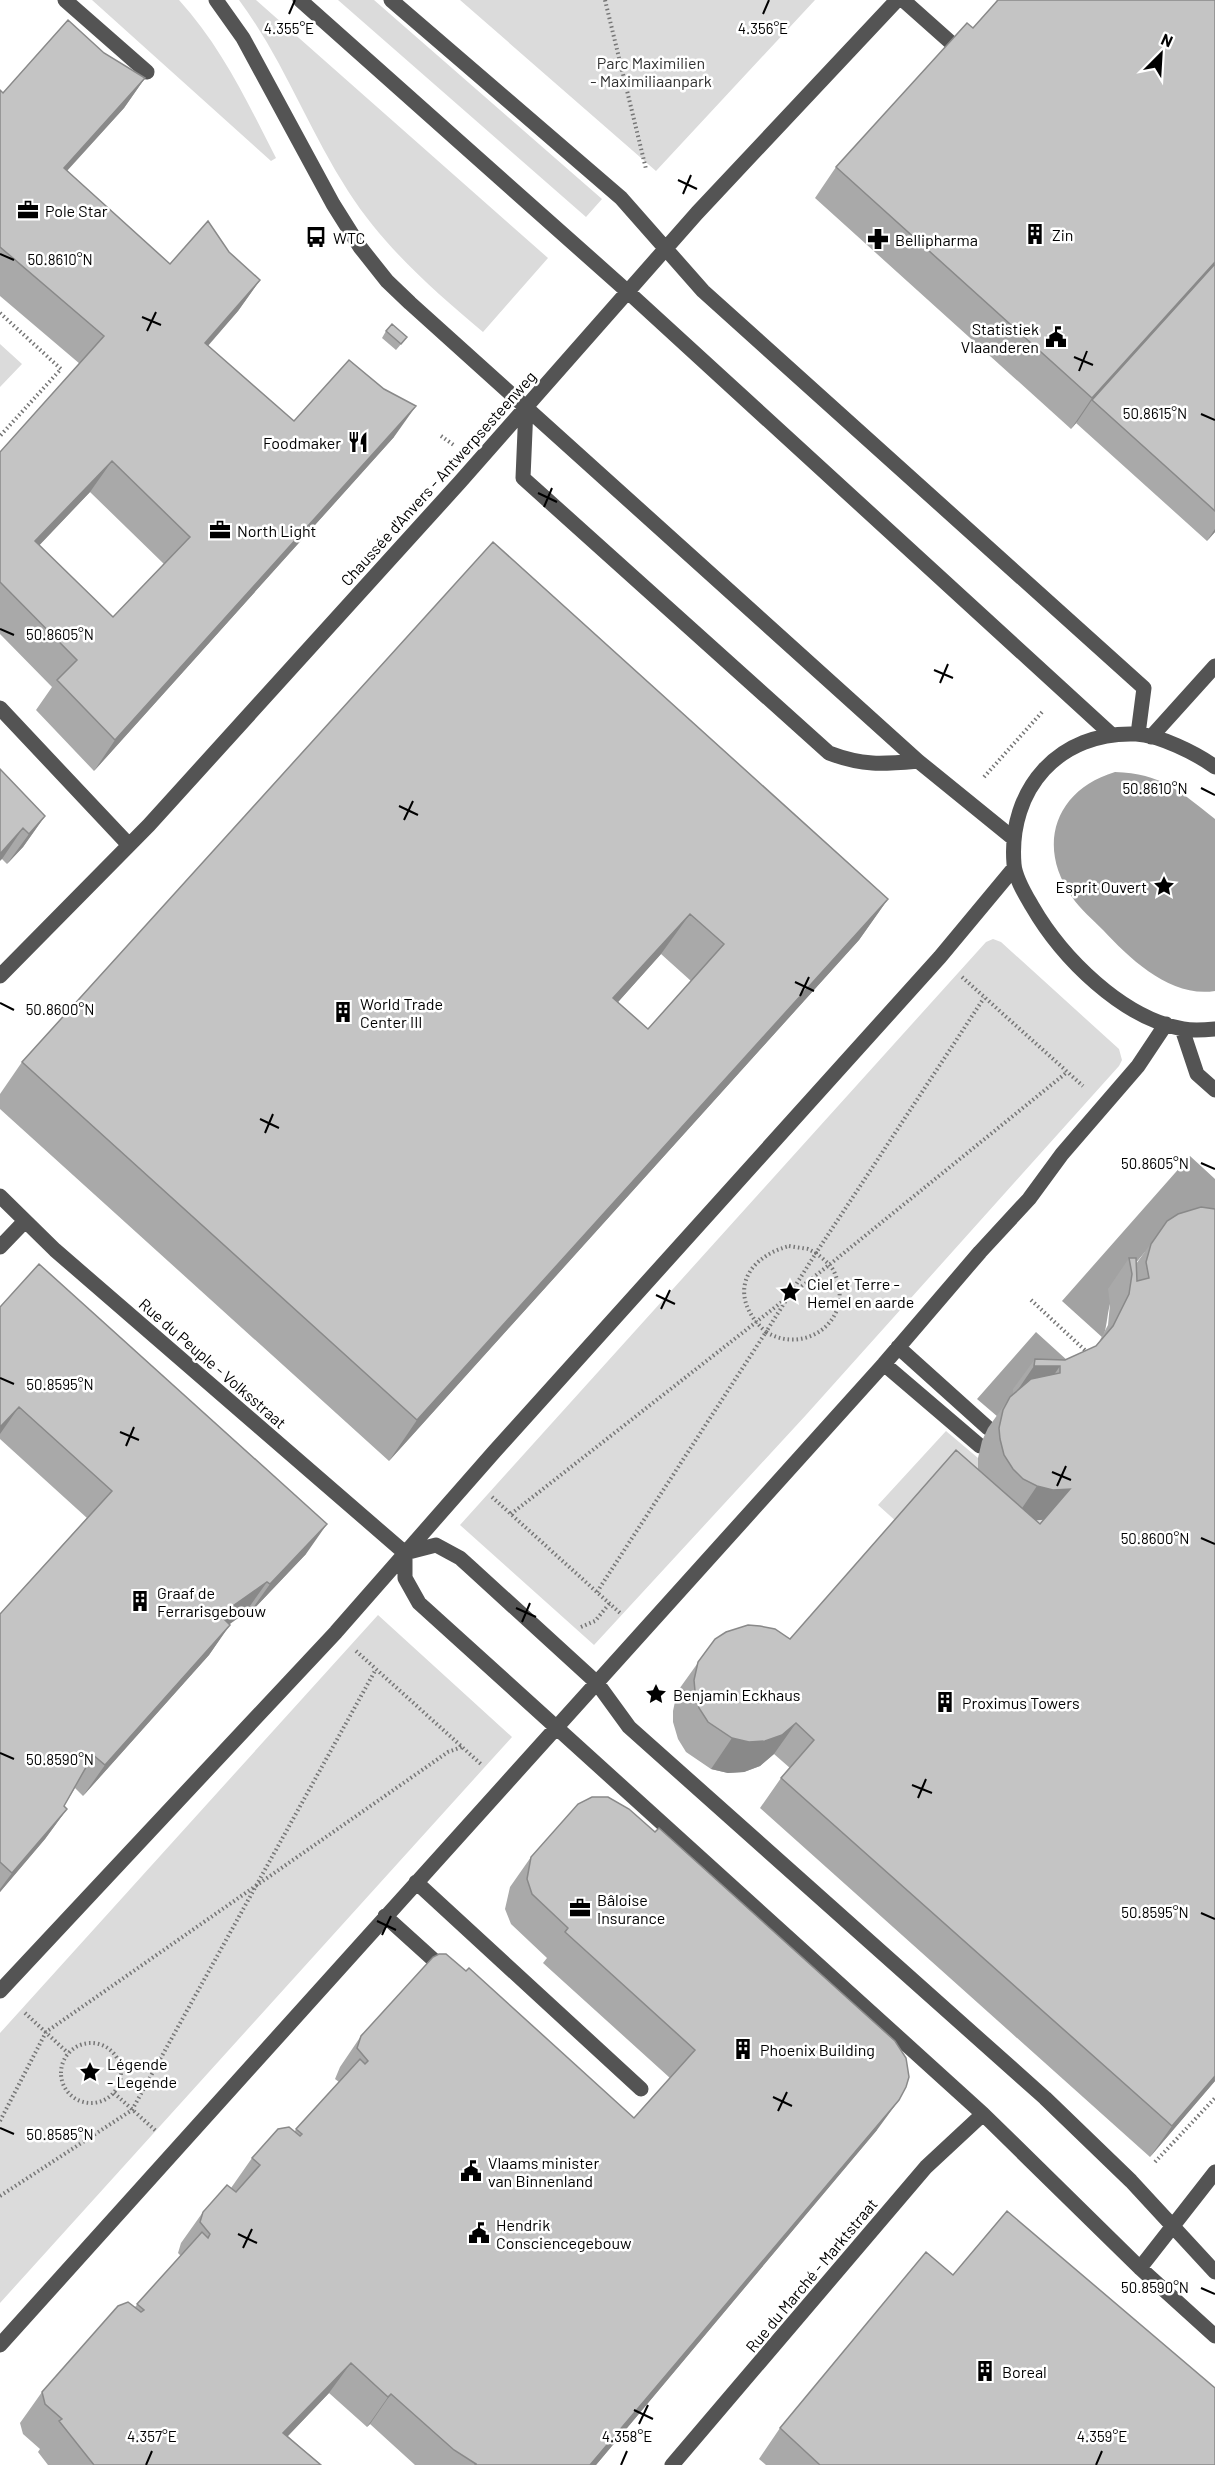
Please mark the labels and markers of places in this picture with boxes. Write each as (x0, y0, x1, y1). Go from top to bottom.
office icon: Pole Star (16, 198, 40, 222)
place label: Pole Star (45, 201, 108, 220)
building icon: Zin (1023, 222, 1047, 246)
bus stop icon: WTC (304, 225, 328, 249)
place label: Zin (1052, 225, 1074, 244)
pharmacy icon: Bellipharma (866, 227, 890, 251)
place label: WTC (333, 228, 365, 247)
place label: Bellipharma (895, 230, 978, 249)
place label: Statistiek Vlaanderen (961, 319, 1039, 356)
public building icon: Statistiek Vlaanderen (1044, 325, 1068, 349)
restaurant icon: Foodmaker (346, 430, 370, 454)
place label: Foodmaker (263, 433, 341, 452)
office icon: North Light (208, 518, 232, 542)
place label: North Light (237, 521, 316, 540)
place icon: Esprit Ouvert (1152, 874, 1176, 898)
place label: Esprit Ouvert (1056, 877, 1147, 896)
place label: World Trade Center III (360, 994, 443, 1031)
building icon: World Trade Center III (331, 1000, 355, 1024)
place label: Ciel et Terre - Hemel en aarde (807, 1274, 914, 1311)
place icon: Ciel et Terre - Hemel en aarde (778, 1280, 802, 1304)
place label: Graaf de Ferrarisgebouw (157, 1583, 266, 1620)
building icon: Graaf de Ferrarisgebouw (128, 1589, 152, 1613)
place icon: Benjamin Eckhaus (644, 1682, 668, 1706)
place label: Benjamin Eckhaus (673, 1685, 801, 1704)
building icon: Proximus Towers (933, 1690, 957, 1714)
place label: Proximus Towers (962, 1693, 1080, 1712)
place label: Bâloise Insurance (597, 1890, 665, 1927)
office icon: Bâloise Insurance (568, 1896, 592, 1920)
building icon: Phoenix Building (731, 2037, 755, 2061)
place label: Phoenix Building (760, 2040, 875, 2059)
place label: Légende - Legende (107, 2054, 177, 2091)
place icon: Légende - Legende (78, 2060, 102, 2084)
place label: Vlaams minister van Binnenland (488, 2153, 599, 2190)
public building icon: Vlaams minister van Binnenland (459, 2159, 483, 2183)
place label: Hendrik Consciencegebouw (496, 2215, 632, 2252)
public building icon: Hendrik Consciencegebouw (467, 2221, 491, 2245)
building icon: Boreal (973, 2359, 997, 2383)
place label: Boreal (1002, 2362, 1047, 2381)

